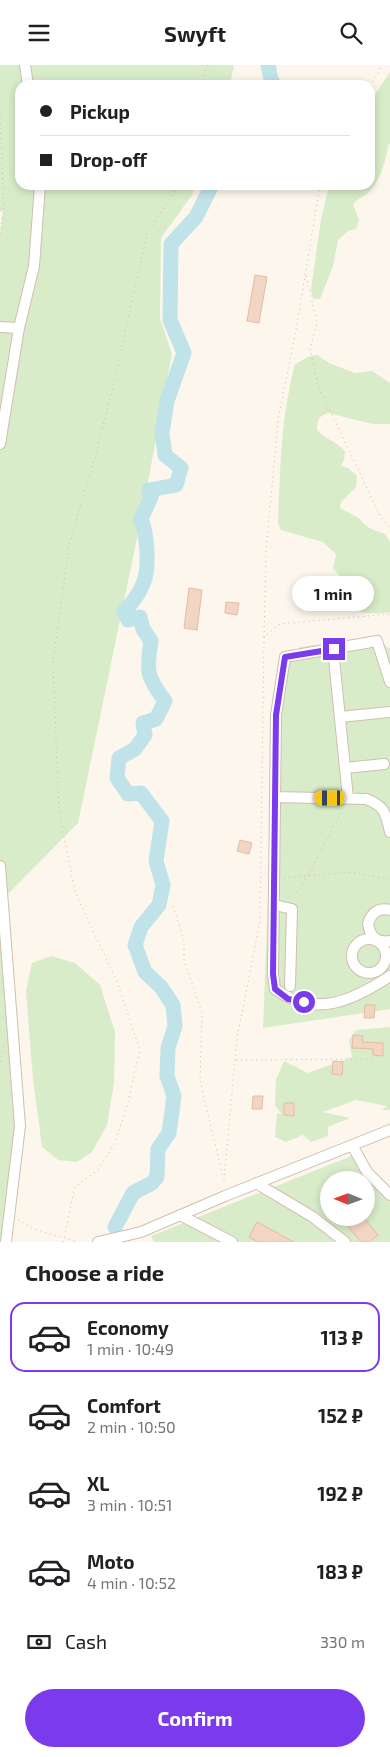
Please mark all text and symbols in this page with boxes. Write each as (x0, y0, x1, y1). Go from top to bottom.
icon: menu (25, 19, 53, 47)
icon: search (337, 19, 365, 47)
text: Swyft (164, 20, 226, 46)
text: Pickup (70, 100, 130, 123)
text: Drop-off (70, 148, 147, 171)
callout: 1 min (293, 577, 375, 611)
text: 1 min (314, 584, 352, 603)
route end (323, 638, 345, 660)
car (315, 791, 345, 806)
route start (293, 991, 315, 1013)
north arrow (320, 1171, 375, 1226)
map controls (320, 1171, 375, 1226)
text: Choose a ride (25, 1259, 164, 1285)
icon: car (27, 1315, 72, 1360)
text: Economy (87, 1316, 169, 1339)
text: 113 ₽ (320, 1326, 363, 1349)
text: 1 min · 10:49 (87, 1339, 174, 1358)
icon: car (27, 1393, 72, 1438)
text: Comfort (87, 1394, 161, 1417)
text: 152 ₽ (318, 1404, 363, 1427)
text: 2 min · 10:50 (87, 1417, 176, 1436)
icon: car (27, 1471, 72, 1516)
text: XL (87, 1472, 109, 1495)
text: 192 ₽ (317, 1482, 363, 1505)
text: 3 min · 10:51 (87, 1495, 172, 1514)
icon: car (27, 1549, 72, 1594)
text: Moto (87, 1550, 135, 1573)
text: 183 ₽ (317, 1560, 363, 1583)
text: 4 min · 10:52 (87, 1573, 176, 1592)
icon: cash (25, 1628, 53, 1656)
text: Cash (65, 1630, 107, 1653)
text: 330 m (320, 1632, 365, 1651)
button: Confirm (25, 1689, 365, 1747)

